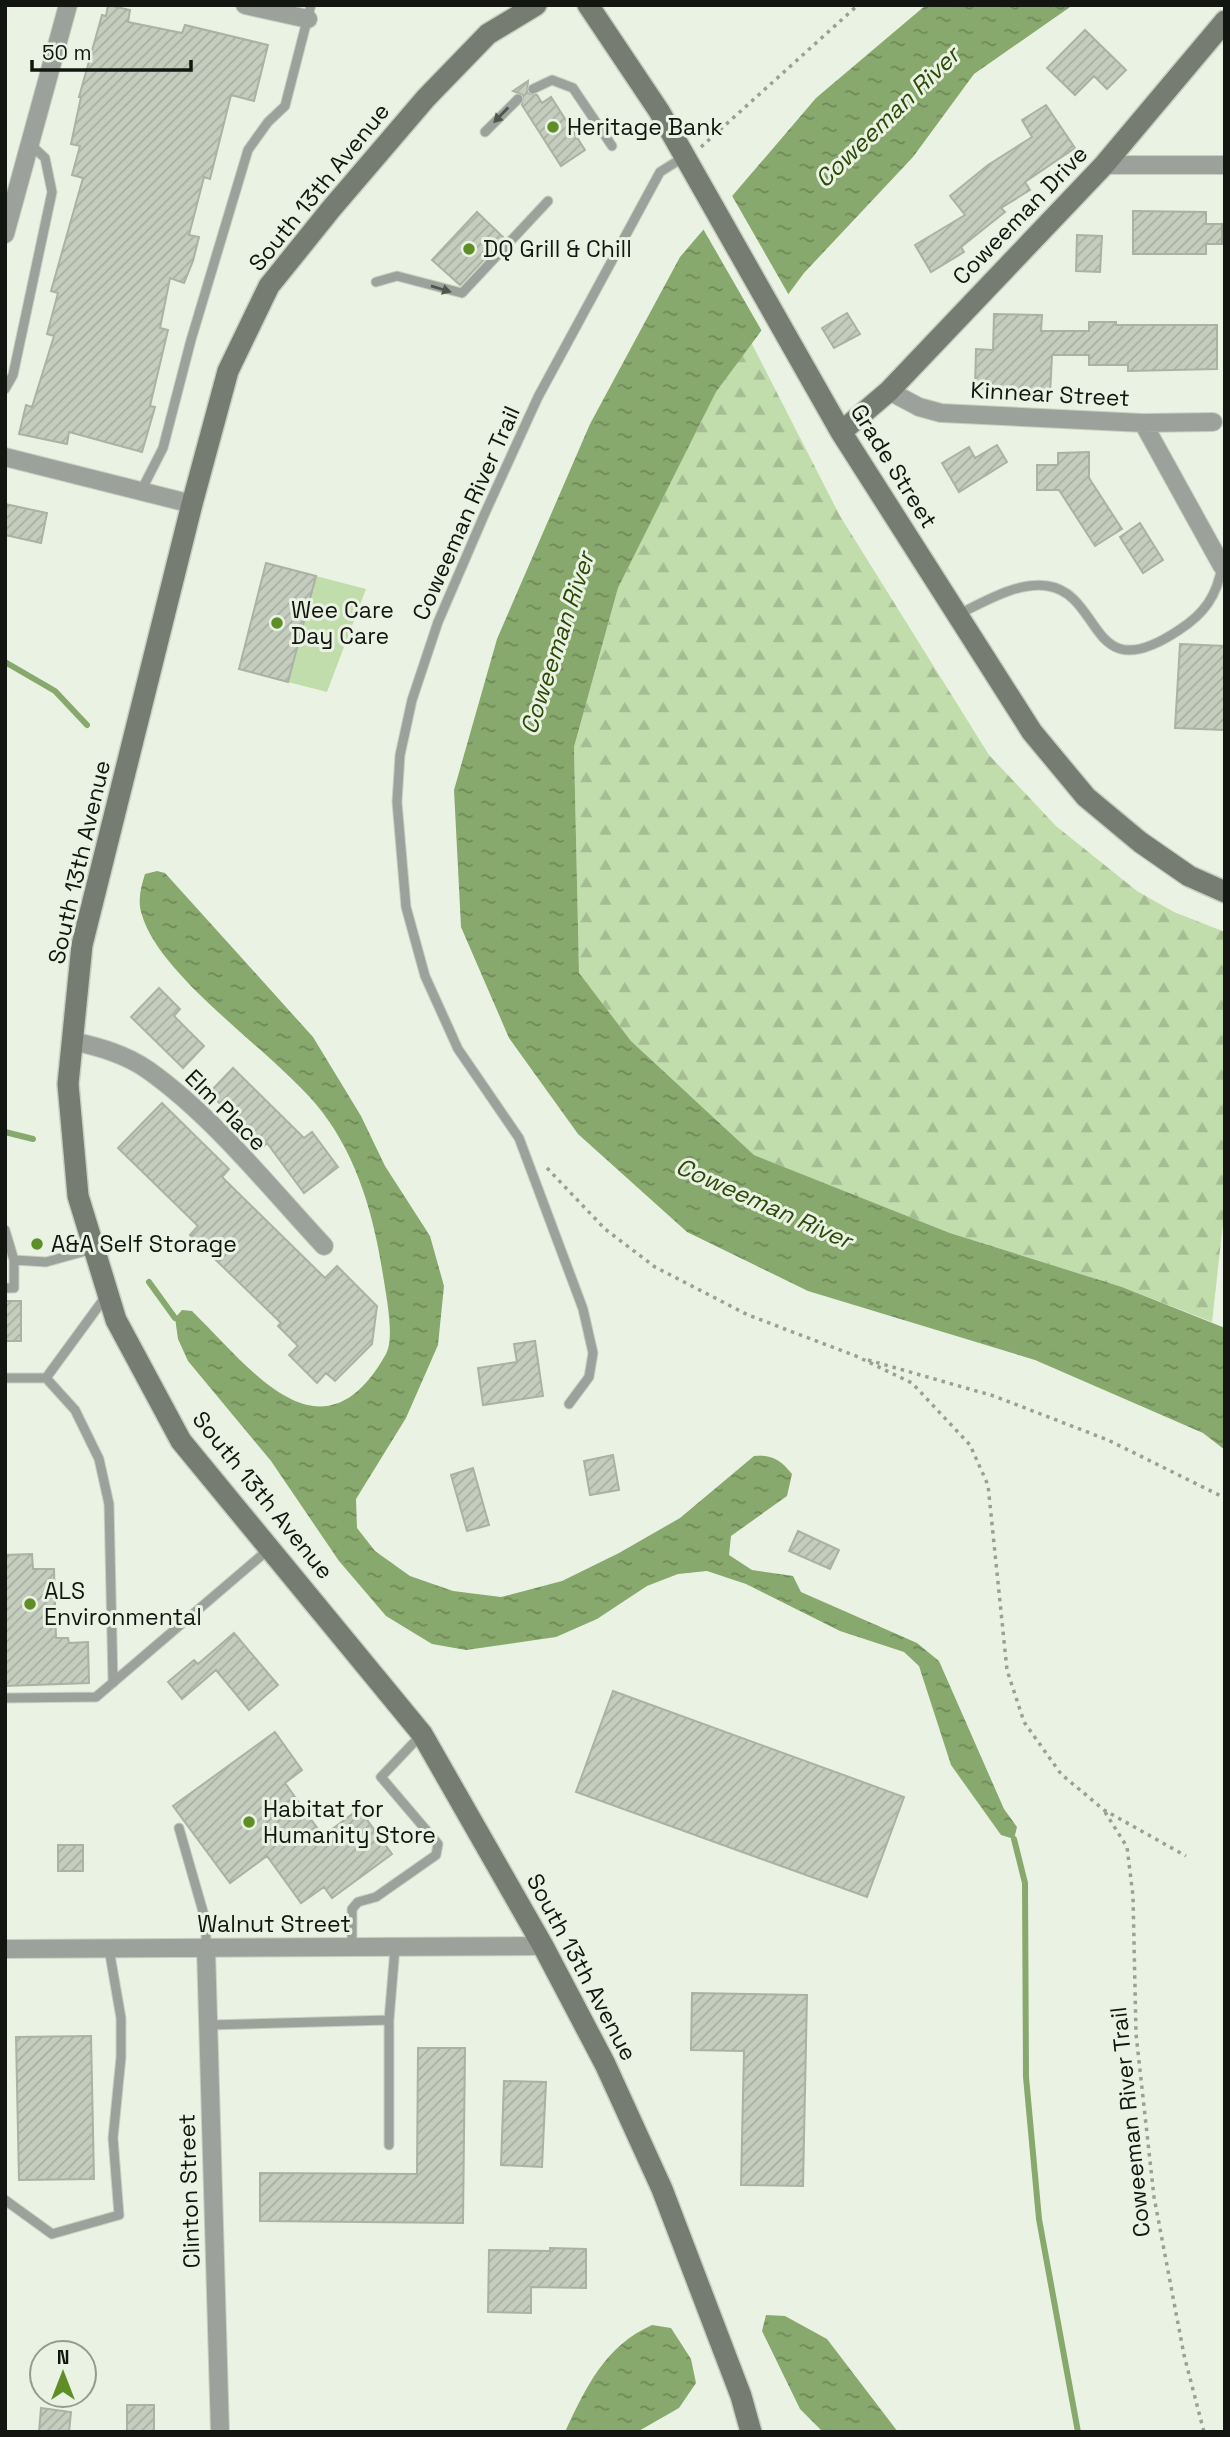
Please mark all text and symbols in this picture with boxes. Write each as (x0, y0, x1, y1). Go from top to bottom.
scale bar (32, 28, 191, 72)
water label: Coweeman River (808, 38, 968, 194)
text: 50 m (42, 39, 92, 66)
street label: South 13th Avenue (242, 97, 396, 277)
one-way arrow (493, 107, 510, 124)
place label: Heritage Bank (567, 112, 723, 142)
marker: Heritage Bank (545, 119, 561, 135)
street label: Coweeman Drive (946, 139, 1094, 291)
place label: DQ Grill & Chill (483, 234, 632, 264)
marker: DQ Grill & Chill (461, 241, 477, 257)
one-way arrow (431, 285, 452, 295)
street label: Kinnear Street (970, 375, 1130, 413)
street label: Grade Street (844, 398, 944, 534)
street label: Coweeman River Trail (405, 401, 527, 625)
water label: Coweeman River (513, 545, 602, 738)
place label: Wee Care Day Care (291, 595, 394, 651)
marker: Wee Care Day Care (269, 615, 285, 631)
street label: South 13th Avenue (41, 757, 117, 967)
street label: Elm Place (179, 1063, 273, 1157)
water label: Coweeman River (671, 1150, 860, 1257)
place label: A&A Self Storage (51, 1229, 237, 1259)
marker: A&A Self Storage (29, 1236, 45, 1252)
street label: South 13th Avenue (186, 1405, 340, 1585)
place label: ALS Environmental (44, 1576, 202, 1632)
marker: ALS Environmental (22, 1596, 38, 1612)
place label: Habitat for Humanity Store (263, 1794, 436, 1850)
marker: Habitat for Humanity Store (241, 1814, 257, 1830)
street label: South 13th Avenue (520, 1868, 644, 2066)
street label: Walnut Street (197, 1909, 351, 1939)
street label: Coweeman River Trail (1103, 2005, 1157, 2239)
street label: Clinton Street (171, 2113, 207, 2269)
north arrow (28, 2339, 98, 2409)
text: N (57, 2345, 69, 2370)

